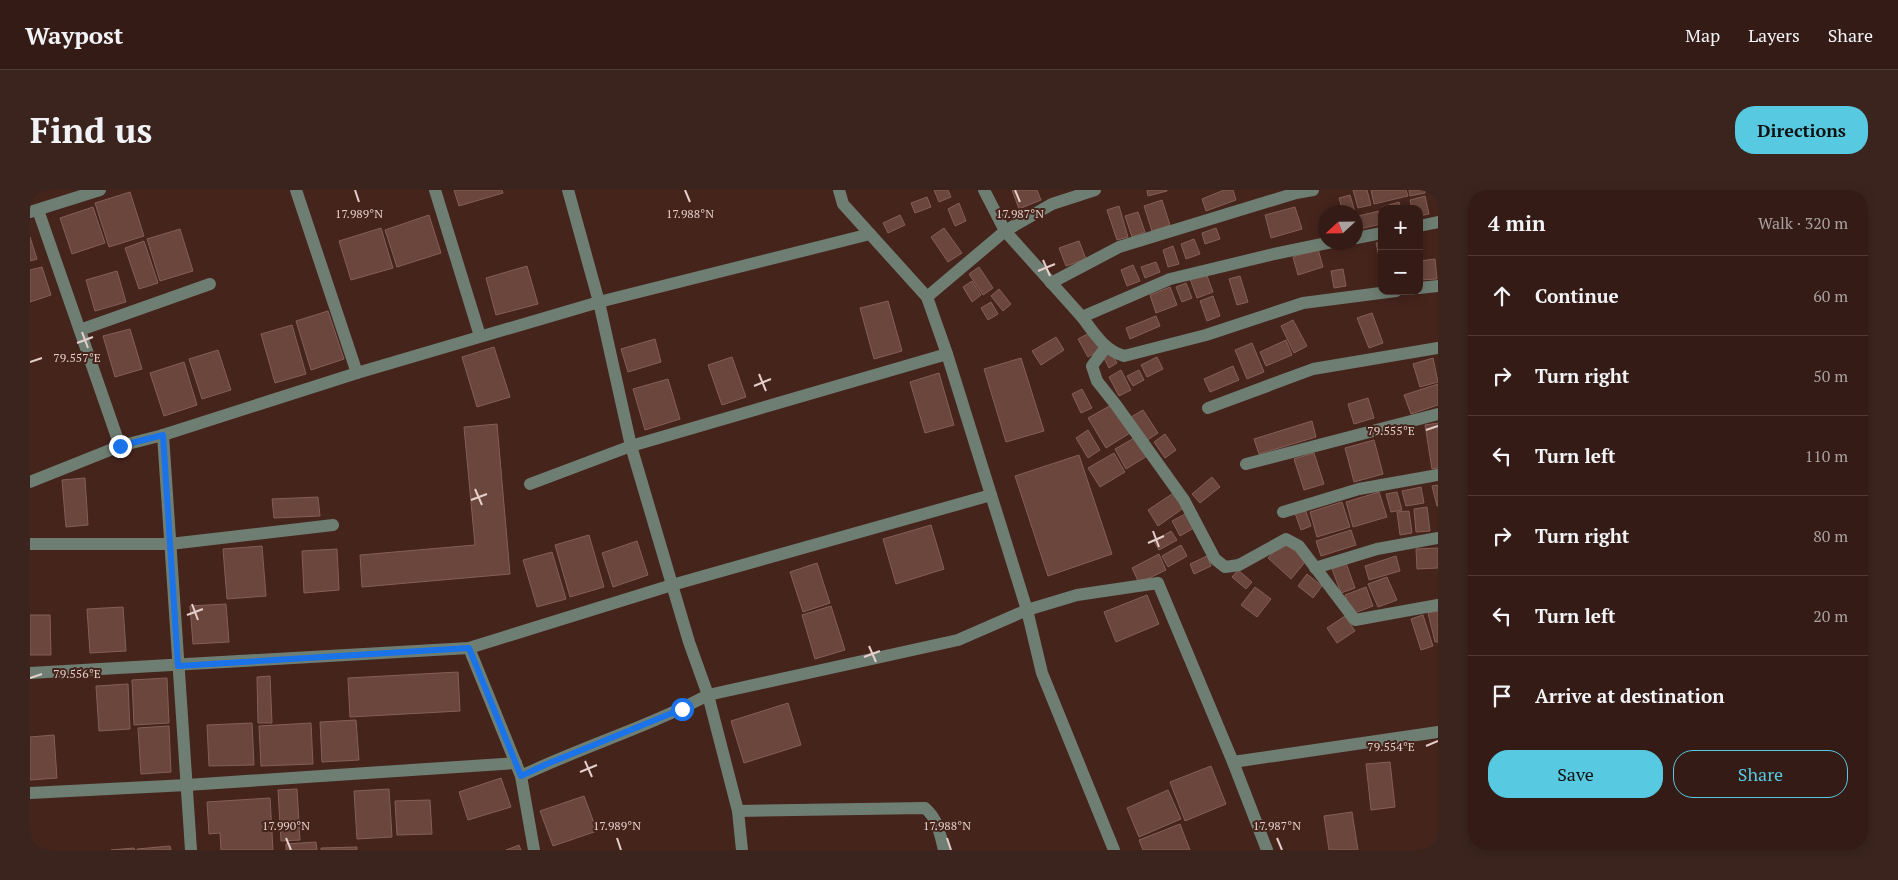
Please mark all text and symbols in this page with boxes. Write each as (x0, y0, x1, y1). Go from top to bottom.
text: Waypost (25, 19, 123, 51)
text: Map (1685, 23, 1720, 47)
text: Layers (1748, 23, 1800, 47)
text: Share (1828, 23, 1873, 47)
button: Directions (1735, 106, 1868, 154)
text: Find us (30, 107, 152, 153)
north arrow (1318, 205, 1363, 250)
map controls (1378, 205, 1423, 295)
button: + (1378, 205, 1423, 250)
text: 17.989°N (335, 206, 383, 221)
text: 17.988°N (666, 206, 714, 221)
text: 17.987°N (996, 206, 1044, 221)
text: 4 min (1488, 209, 1545, 237)
text: Walk · 320 m (1758, 212, 1848, 234)
button: − (1378, 250, 1423, 295)
icon: ahead (1488, 282, 1516, 310)
text: Continue (1535, 283, 1619, 308)
text: 60 m (1813, 285, 1848, 307)
text: 79.557°E (53, 350, 101, 365)
icon: right (1488, 362, 1516, 390)
text: Turn right (1535, 363, 1629, 388)
text: 50 m (1813, 365, 1848, 387)
text: 79.555°E (1367, 423, 1415, 438)
route end (109, 435, 132, 458)
icon: left (1488, 442, 1516, 470)
text: Turn left (1535, 443, 1616, 468)
text: 110 m (1805, 445, 1848, 467)
icon: right (1488, 522, 1516, 550)
text: Turn right (1535, 523, 1629, 548)
text: 80 m (1813, 525, 1848, 547)
icon: left (1488, 602, 1516, 630)
text: Turn left (1535, 603, 1616, 628)
text: 20 m (1813, 605, 1848, 627)
text: 79.556°E (53, 666, 101, 681)
icon: arrive (1488, 682, 1516, 710)
text: Arrive at destination (1535, 683, 1724, 708)
route start (671, 698, 694, 721)
text: 79.554°E (1367, 739, 1415, 754)
button: Save (1488, 750, 1663, 798)
button: Share (1673, 750, 1848, 798)
text: 17.990°N (262, 818, 310, 833)
text: 17.989°N (593, 818, 641, 833)
text: 17.988°N (923, 818, 971, 833)
text: 17.987°N (1253, 818, 1301, 833)

